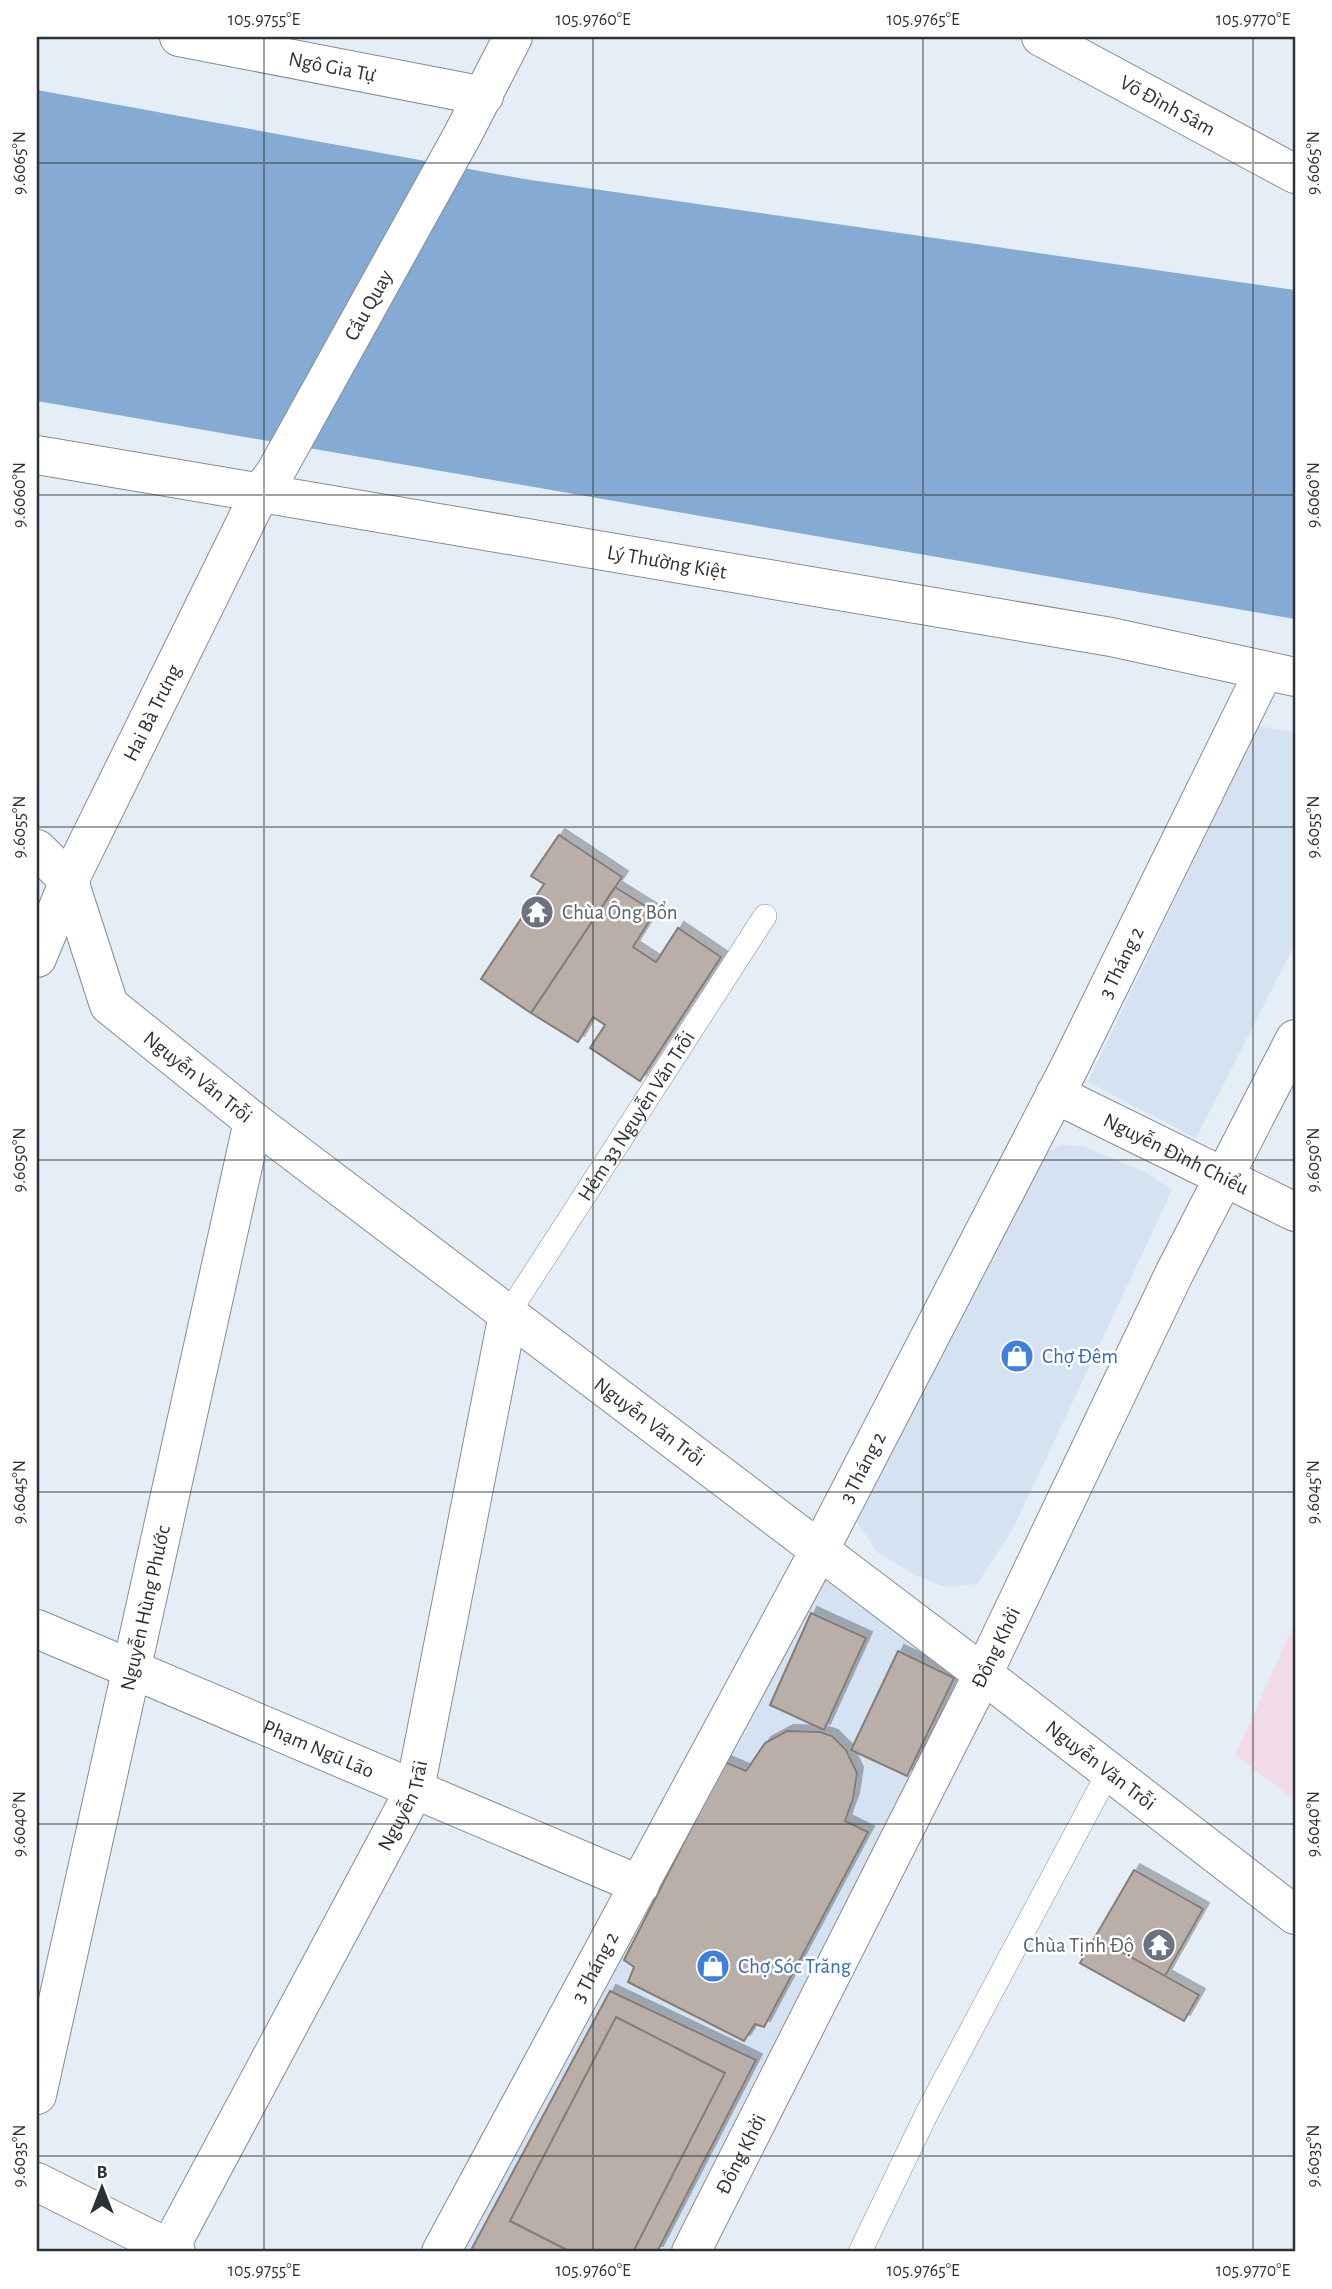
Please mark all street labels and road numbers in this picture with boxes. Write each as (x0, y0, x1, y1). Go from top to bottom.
street label: Ngô Gia Tự (287, 48, 378, 86)
street label: Võ Đình Sâm (1116, 72, 1219, 140)
street label: Cầu Quay (341, 266, 397, 344)
street label: Lý Thường Kiệt (606, 542, 729, 583)
street label: Hai Bà Trưng (120, 661, 185, 764)
street label: 3 Tháng 2 (1095, 923, 1148, 1002)
street label: Nguyễn Văn Trỗi (140, 1027, 256, 1127)
street label: Hẻm 33 Nguyễn Văn Trỗi (574, 1027, 699, 1205)
street label: Nguyễn Đình Chiểu (1100, 1110, 1252, 1199)
street label: Nguyễn Văn Trỗi (590, 1373, 709, 1470)
street label: 3 Tháng 2 (836, 1428, 890, 1506)
street label: Nguyễn Hùng Phước (117, 1523, 174, 1692)
street label: Đồng Khởi (968, 1604, 1024, 1692)
street label: Phạm Ngũ Lão (260, 1716, 377, 1782)
street label: Nguyễn Văn Trỗi (1042, 1717, 1160, 1814)
street label: Nguyễn Trãi (374, 1759, 431, 1855)
street label: 3 Tháng 2 (568, 1928, 623, 2006)
street label: Đồng Khởi (712, 2110, 770, 2198)

